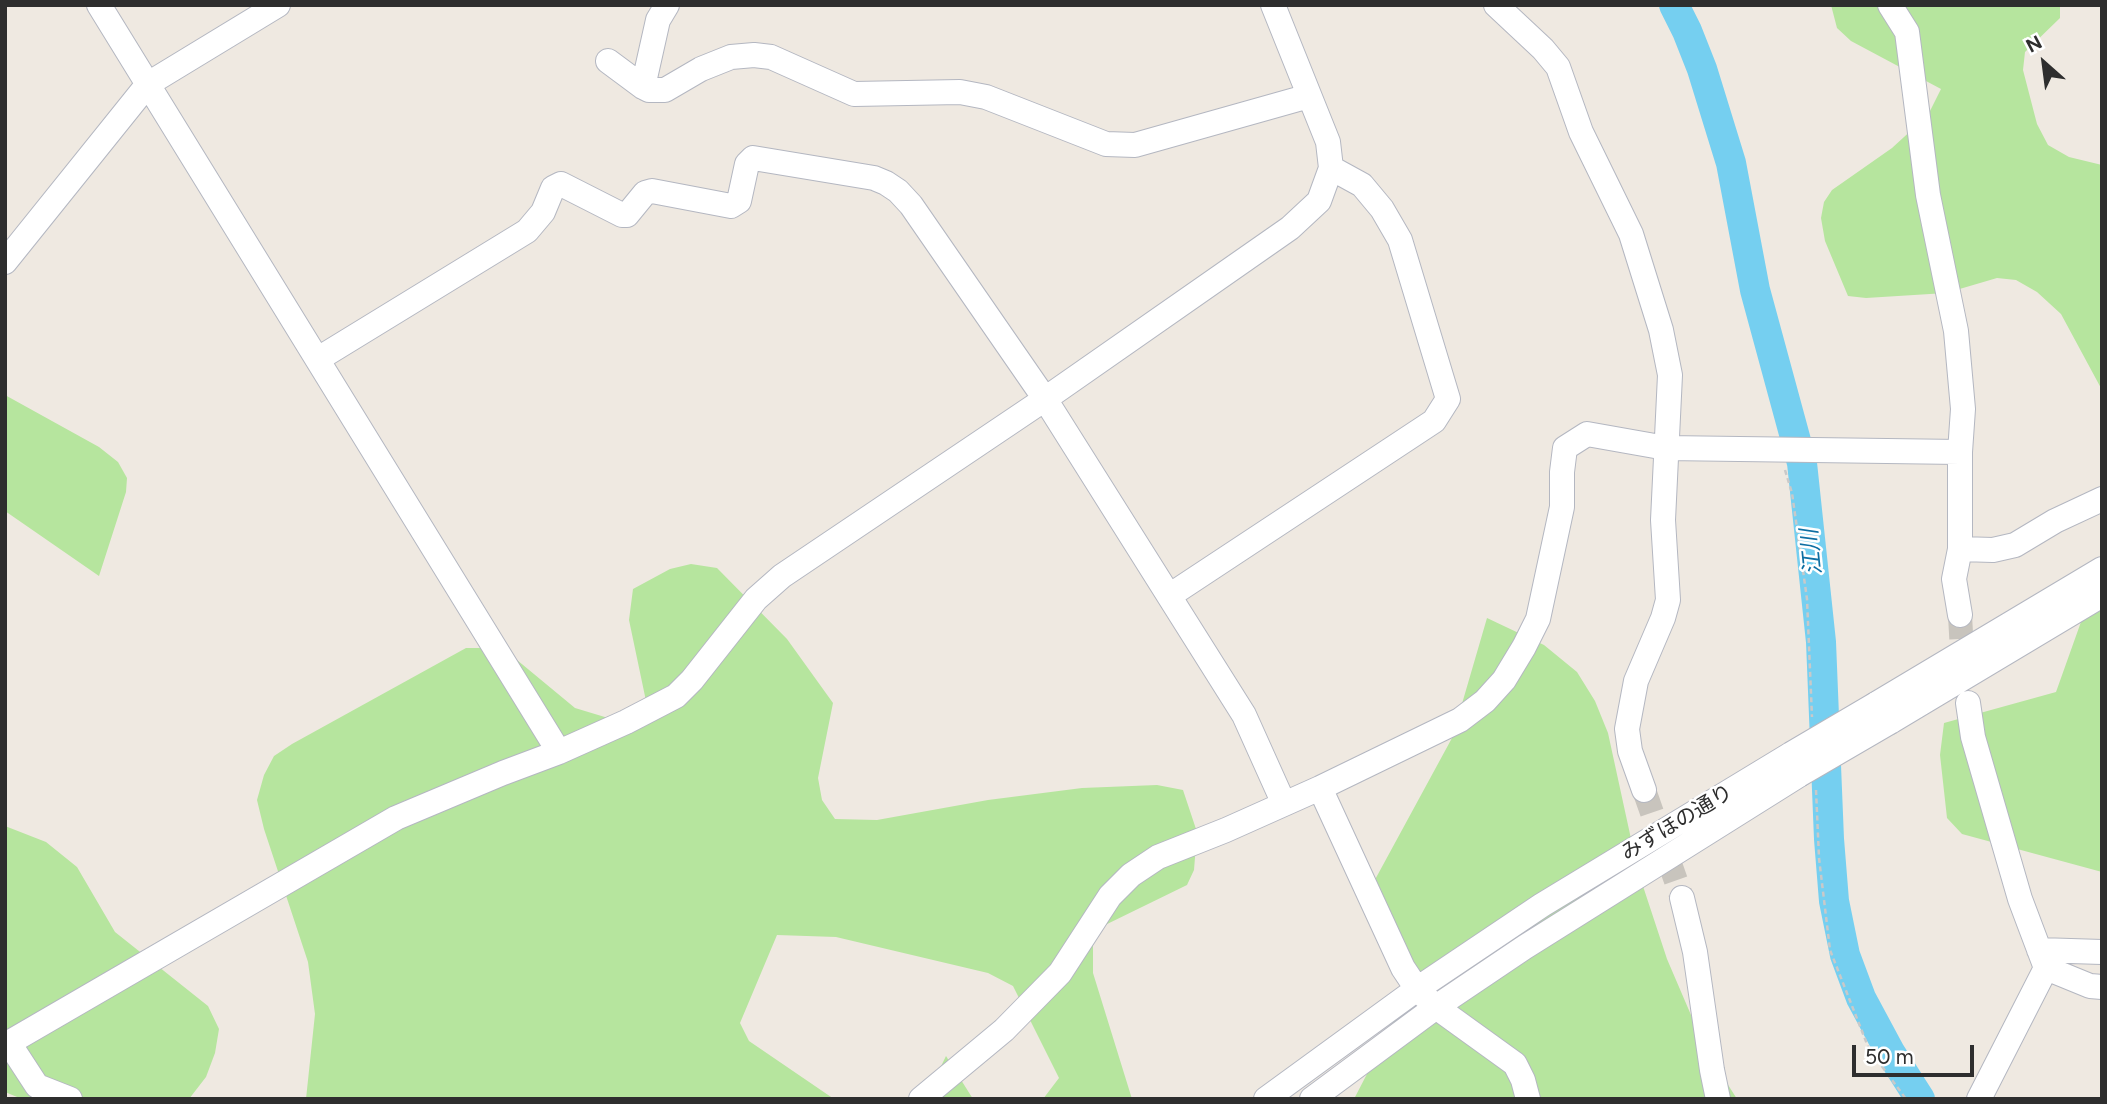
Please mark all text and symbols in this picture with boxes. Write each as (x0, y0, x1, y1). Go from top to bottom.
north arrow (2009, 28, 2079, 98)
text: N (2022, 30, 2046, 58)
water label: 江川 (1796, 528, 1828, 576)
street label: みずほの通り (1617, 780, 1737, 866)
scale bar (1855, 1030, 1978, 1074)
text: 50 m (1865, 1044, 1914, 1069)

